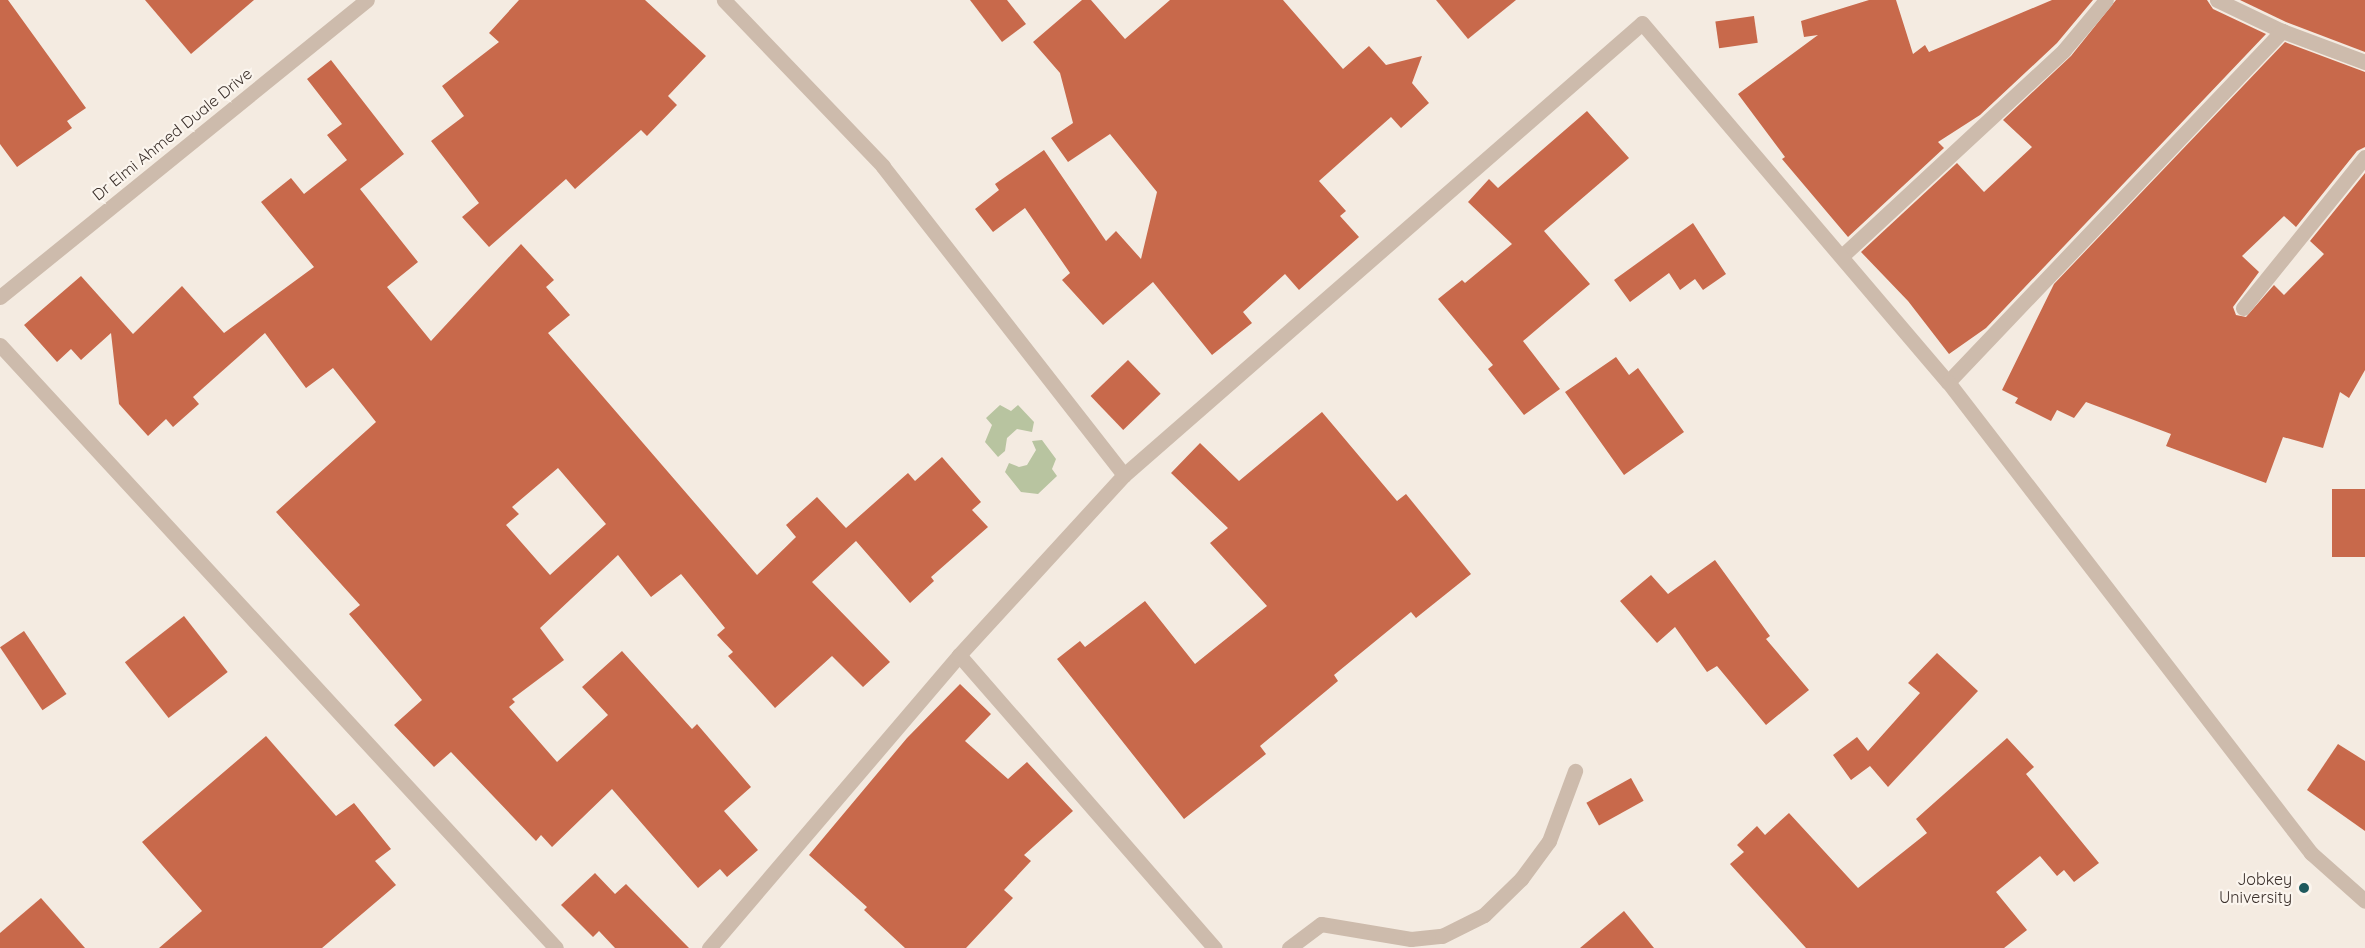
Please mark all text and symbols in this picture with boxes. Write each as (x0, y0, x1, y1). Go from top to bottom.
street label: Dr Elmi Ahmed Duale Drive (88, 64, 256, 204)
place label: Jobkey University (2219, 869, 2292, 907)
marker: Jobkey University (2297, 881, 2311, 895)

